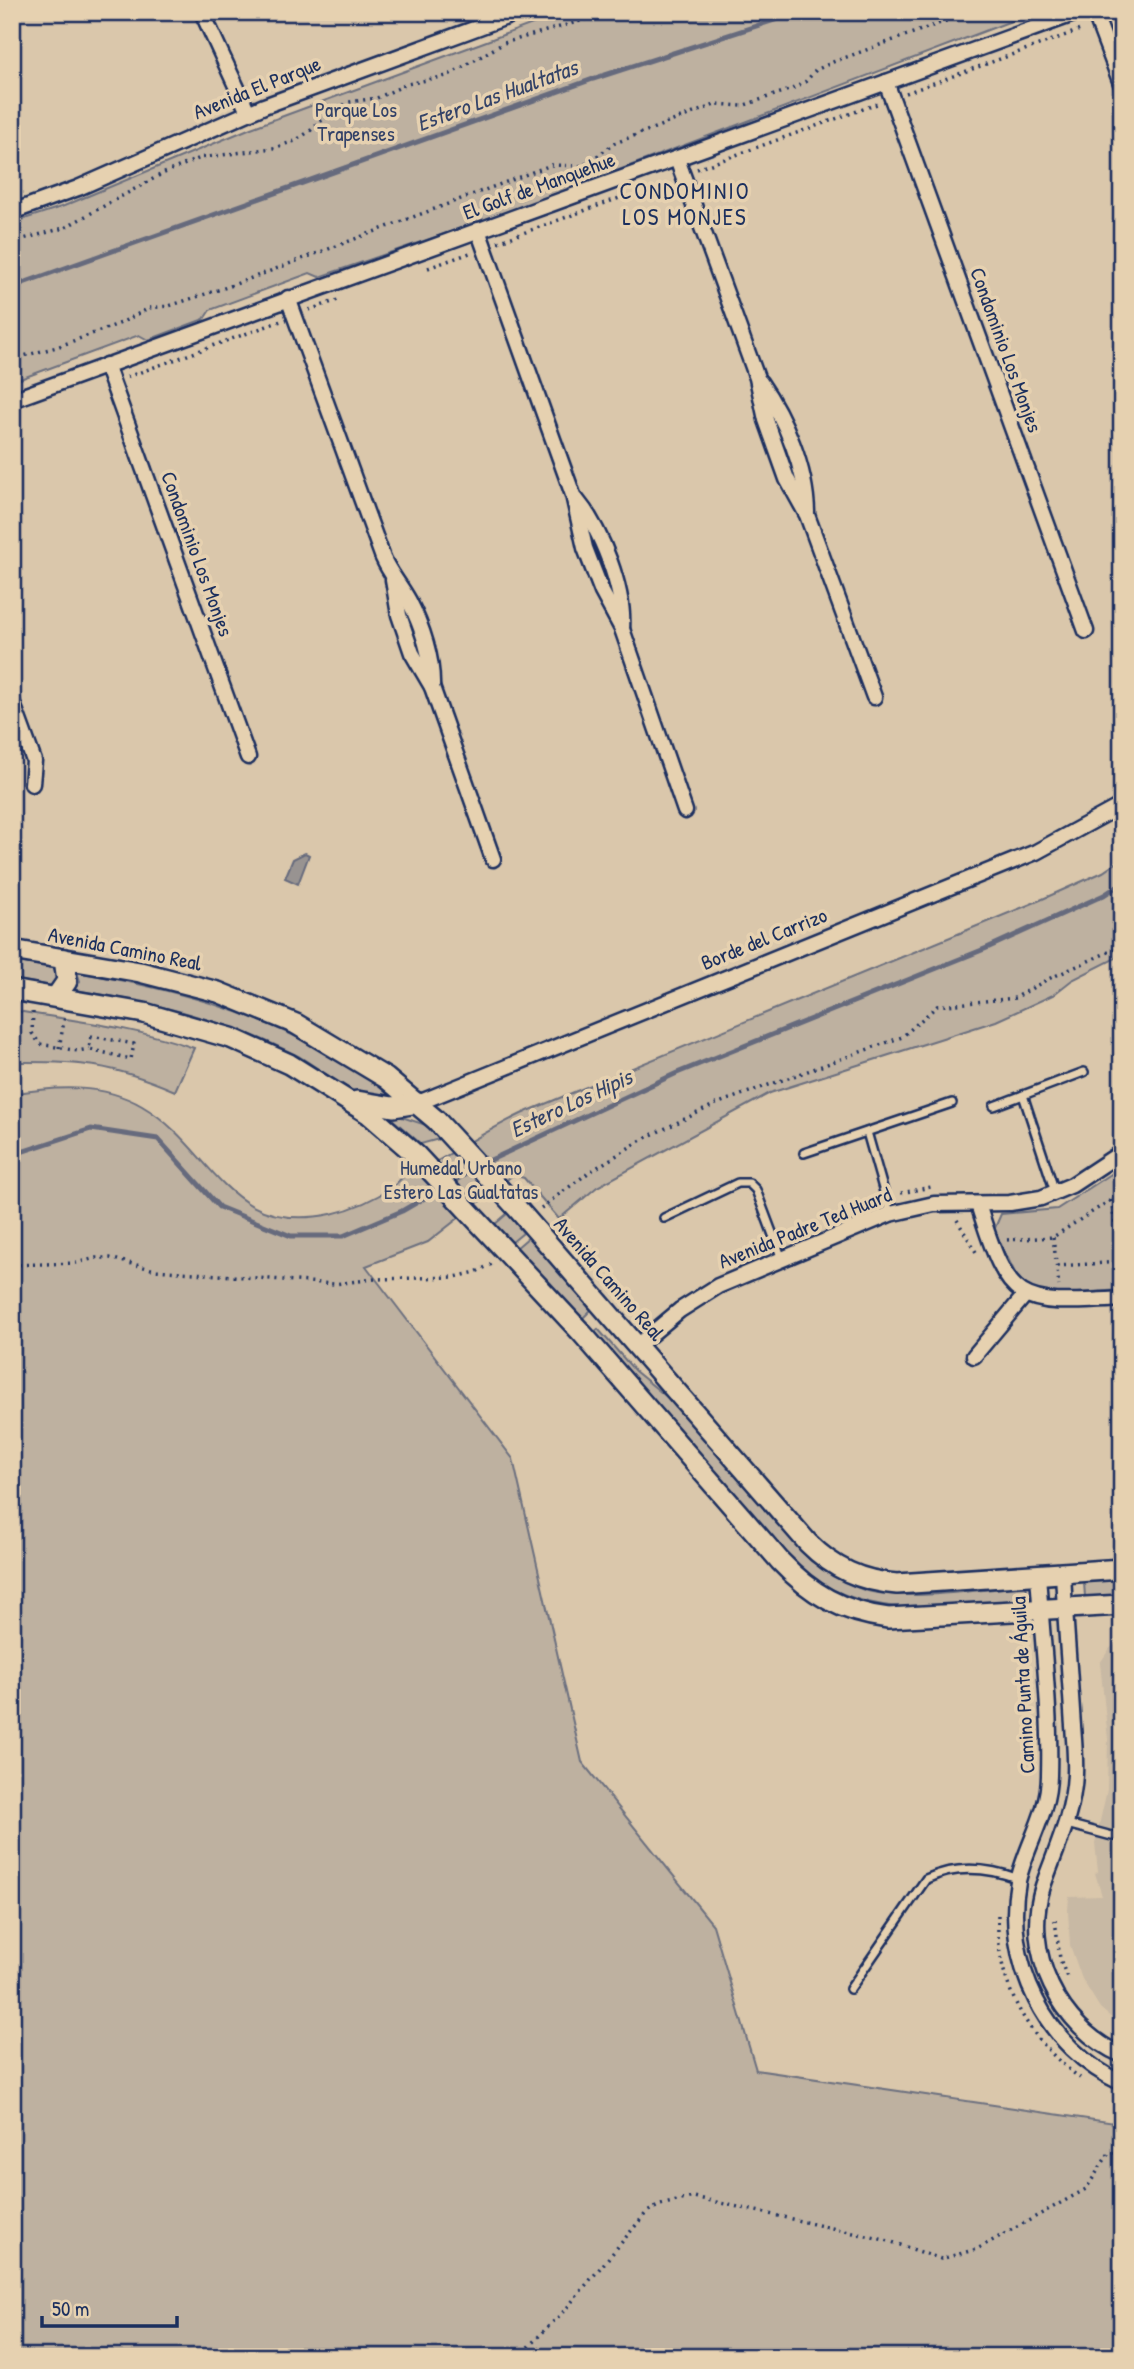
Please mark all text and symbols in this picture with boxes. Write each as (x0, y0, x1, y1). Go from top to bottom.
street label: Avenida El Parque (189, 49, 325, 126)
water label: Estero Las Hualtatas (412, 50, 584, 138)
park label: Parque Los Trapenses (315, 95, 397, 148)
street label: El Golf de Manquehue (459, 145, 619, 226)
district label: CONDOMINIO LOS MONJES (620, 175, 750, 232)
street label: Condominio Los Monjes (963, 263, 1050, 436)
street label: Condominio Los Monjes (154, 467, 241, 640)
street label: Borde del Carrizo (696, 900, 831, 977)
street label: Avenida Camino Real (46, 919, 205, 978)
water label: Estero Los Hipis (505, 1060, 639, 1145)
park label: Humedal Urbano Estero Las Gualtatas (384, 1153, 538, 1206)
street label: Avenida Padre Ted Huard (714, 1180, 896, 1275)
street label: Avenida Camino Real (547, 1210, 672, 1347)
street label: Camino Punta de Águila (1003, 1596, 1042, 1775)
scale bar (42, 2285, 177, 2329)
text: 50 m (52, 2294, 89, 2323)

